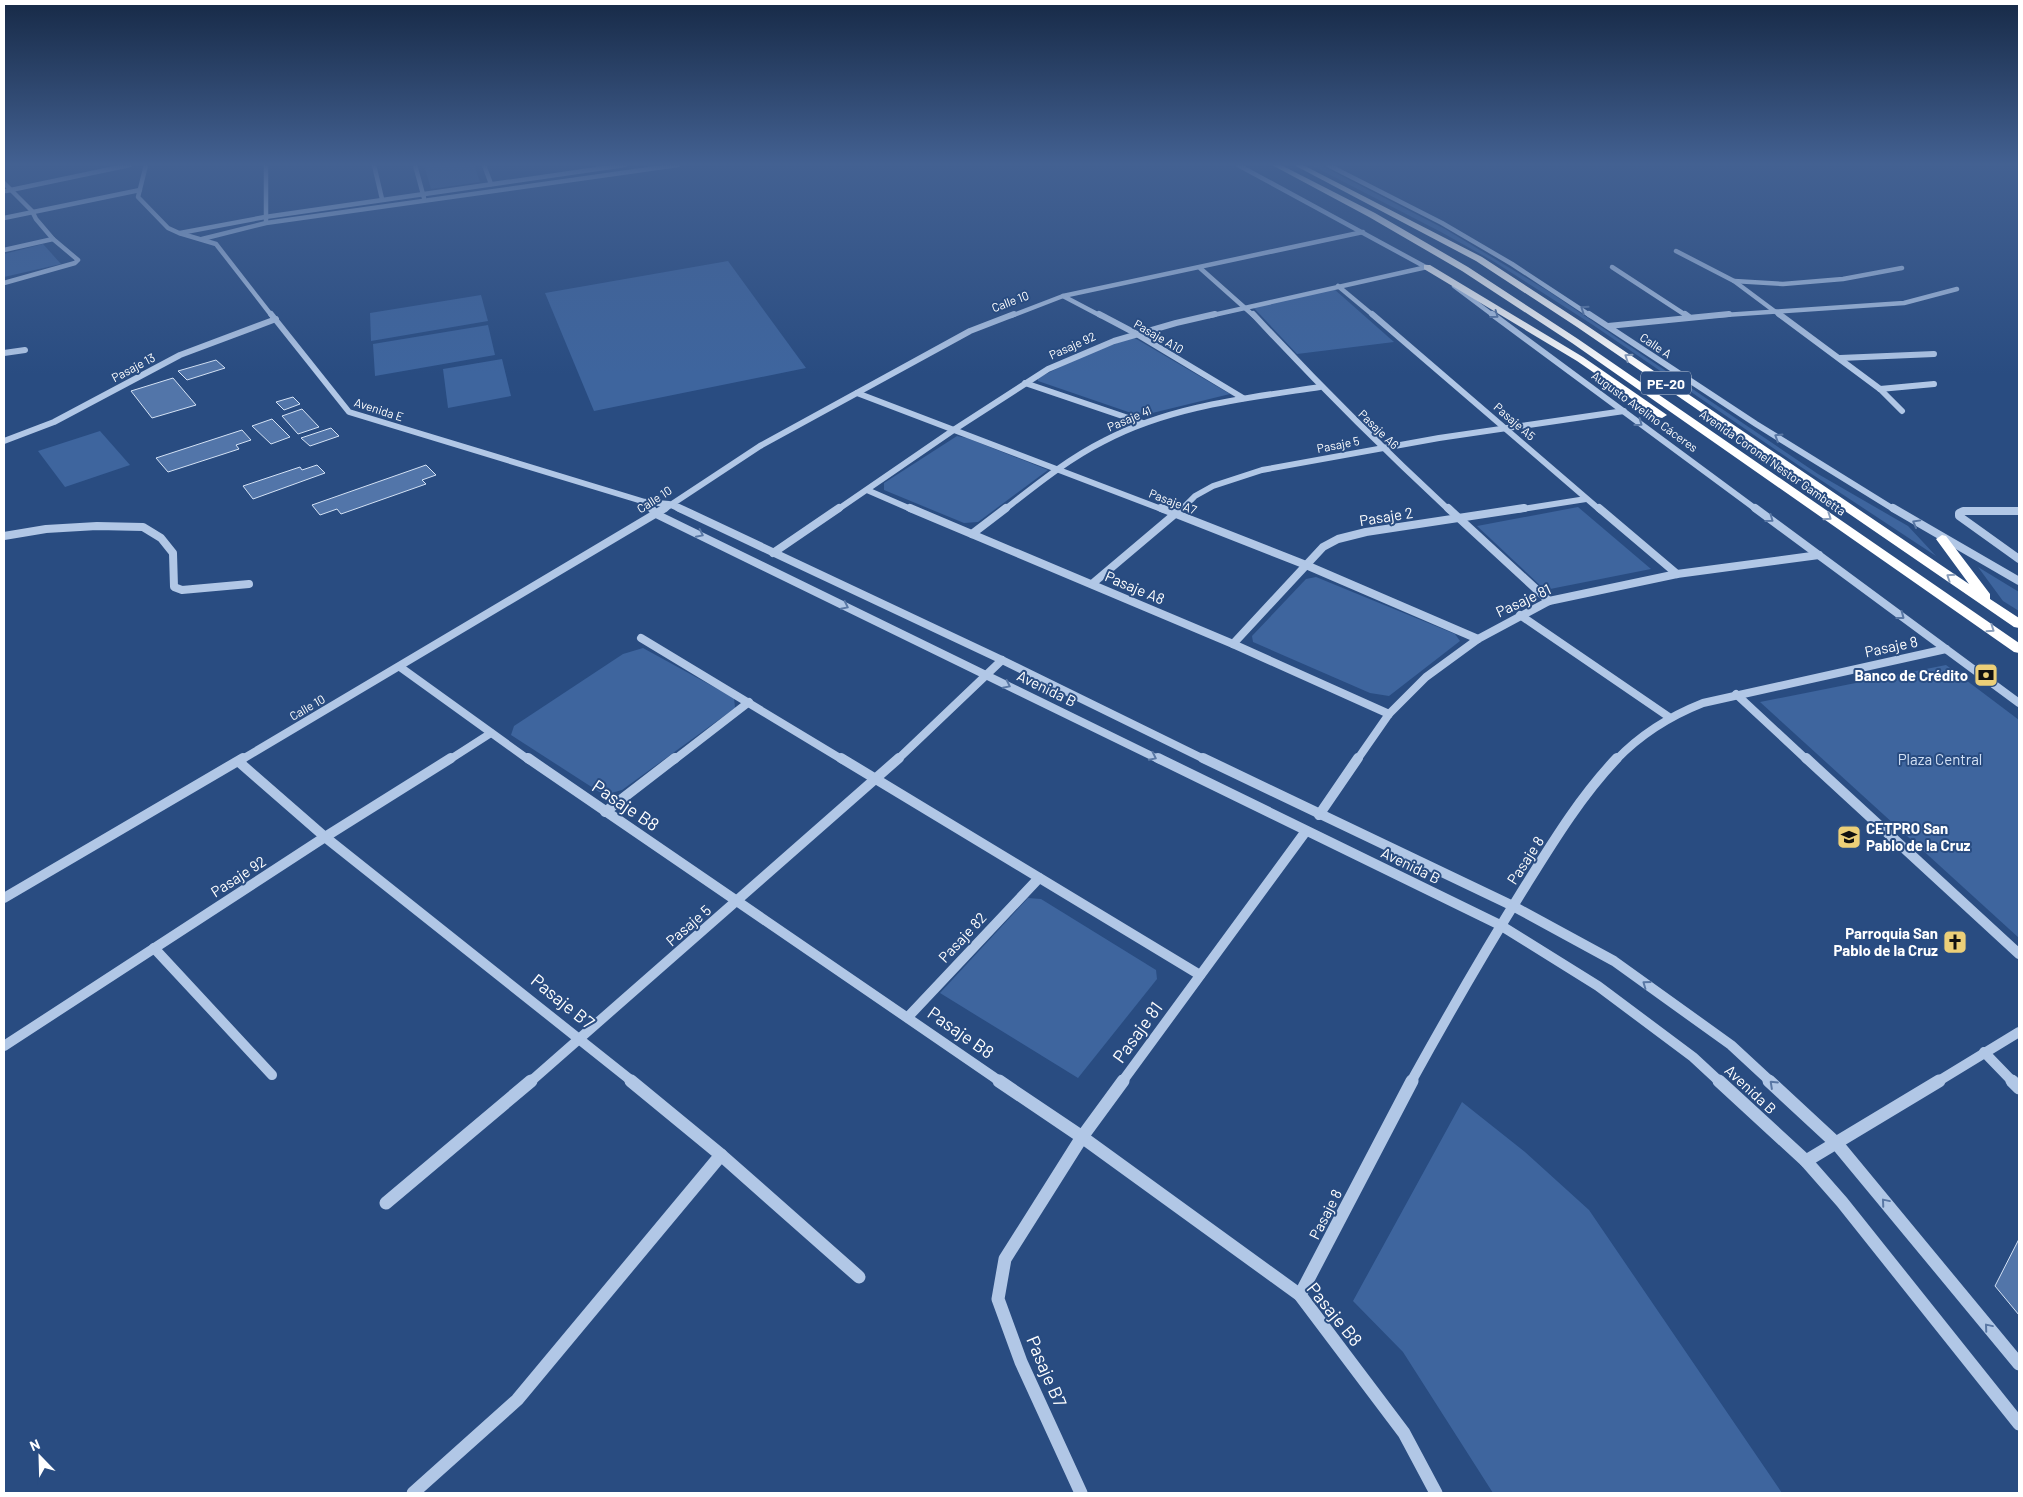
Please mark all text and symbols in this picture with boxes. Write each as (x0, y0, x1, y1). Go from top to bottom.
street label: Calle 10 (989, 288, 1031, 314)
one-way arrow (1580, 306, 1589, 316)
one-way arrow (1489, 310, 1498, 318)
street label: Pasaje A10 (1132, 316, 1186, 356)
street label: Pasaje 92 (1047, 329, 1097, 361)
street label: Calle A (1638, 329, 1674, 361)
street label: Pasaje 13 (109, 350, 157, 384)
one-way arrow (1624, 354, 1634, 363)
street label: Augusto Avelino Cáceres (1589, 368, 1701, 454)
road number: PE-20 (1641, 372, 1691, 394)
street label: Avenida E (353, 395, 405, 423)
street label: Pasaje A5 (1491, 399, 1539, 443)
street label: Pasaje 41 (1105, 402, 1153, 434)
street label: Pasaje A6 (1356, 406, 1402, 452)
street label: Avenida Coronel Nestor Gambetta (1697, 406, 1849, 518)
one-way arrow (1634, 416, 1643, 426)
street label: Pasaje 5 (1316, 433, 1360, 455)
one-way arrow (1775, 433, 1784, 443)
street label: Calle 10 (634, 483, 674, 515)
street label: Pasaje A7 (1147, 486, 1199, 517)
street label: Pasaje 2 (1358, 503, 1414, 529)
one-way arrow (1823, 511, 1832, 520)
one-way arrow (1764, 513, 1774, 522)
one-way arrow (1912, 519, 1921, 529)
one-way arrow (695, 528, 704, 539)
street label: Pasaje A8 (1102, 566, 1168, 608)
one-way arrow (1946, 574, 1956, 583)
street label: Pasaje 81 (1493, 579, 1553, 621)
one-way arrow (840, 600, 849, 610)
one-way arrow (1895, 610, 1904, 618)
one-way arrow (1985, 623, 1995, 632)
street label: Pasaje 8 (1863, 632, 1919, 660)
bank icon: Banco de Crédito (1973, 662, 1999, 688)
street label: Avenida B (1014, 666, 1080, 710)
place label: Banco de Crédito (1855, 666, 1968, 684)
one-way arrow (1002, 679, 1011, 689)
street label: Calle 10 (287, 691, 327, 723)
one-way arrow (1148, 750, 1157, 761)
park label: Plaza Central (1898, 750, 1982, 768)
street label: Pasaje B8 (588, 775, 664, 835)
place label: CETPRO San Pablo de la Cruz (1866, 819, 1971, 854)
school or university icon: CETPRO San Pablo de la Cruz (1836, 824, 1862, 850)
street label: Pasaje 8 (1503, 833, 1547, 887)
street label: Avenida B (1378, 843, 1444, 887)
street label: Pasaje 92 (207, 852, 269, 900)
street label: Pasaje 5 (662, 901, 714, 949)
street label: Pasaje 82 (934, 908, 990, 966)
place label: Parroquia San Pablo de la Cruz (1834, 924, 1938, 959)
church icon: Parroquia San Pablo de la Cruz (1942, 929, 1968, 955)
street label: Pasaje B7 (527, 969, 599, 1033)
one-way arrow (1642, 980, 1651, 990)
street label: Pasaje 81 (1107, 997, 1167, 1067)
street label: Pasaje B8 (924, 1001, 998, 1063)
street label: Avenida B (1722, 1061, 1780, 1117)
one-way arrow (1769, 1081, 1778, 1090)
street label: Pasaje 8 (1305, 1186, 1345, 1242)
one-way arrow (1881, 1198, 1890, 1207)
street label: Pasaje B8 (1303, 1278, 1367, 1350)
one-way arrow (1986, 1324, 1994, 1333)
street label: Pasaje B7 (1022, 1332, 1072, 1410)
north arrow (15, 1432, 65, 1482)
text: N (27, 1435, 42, 1454)

